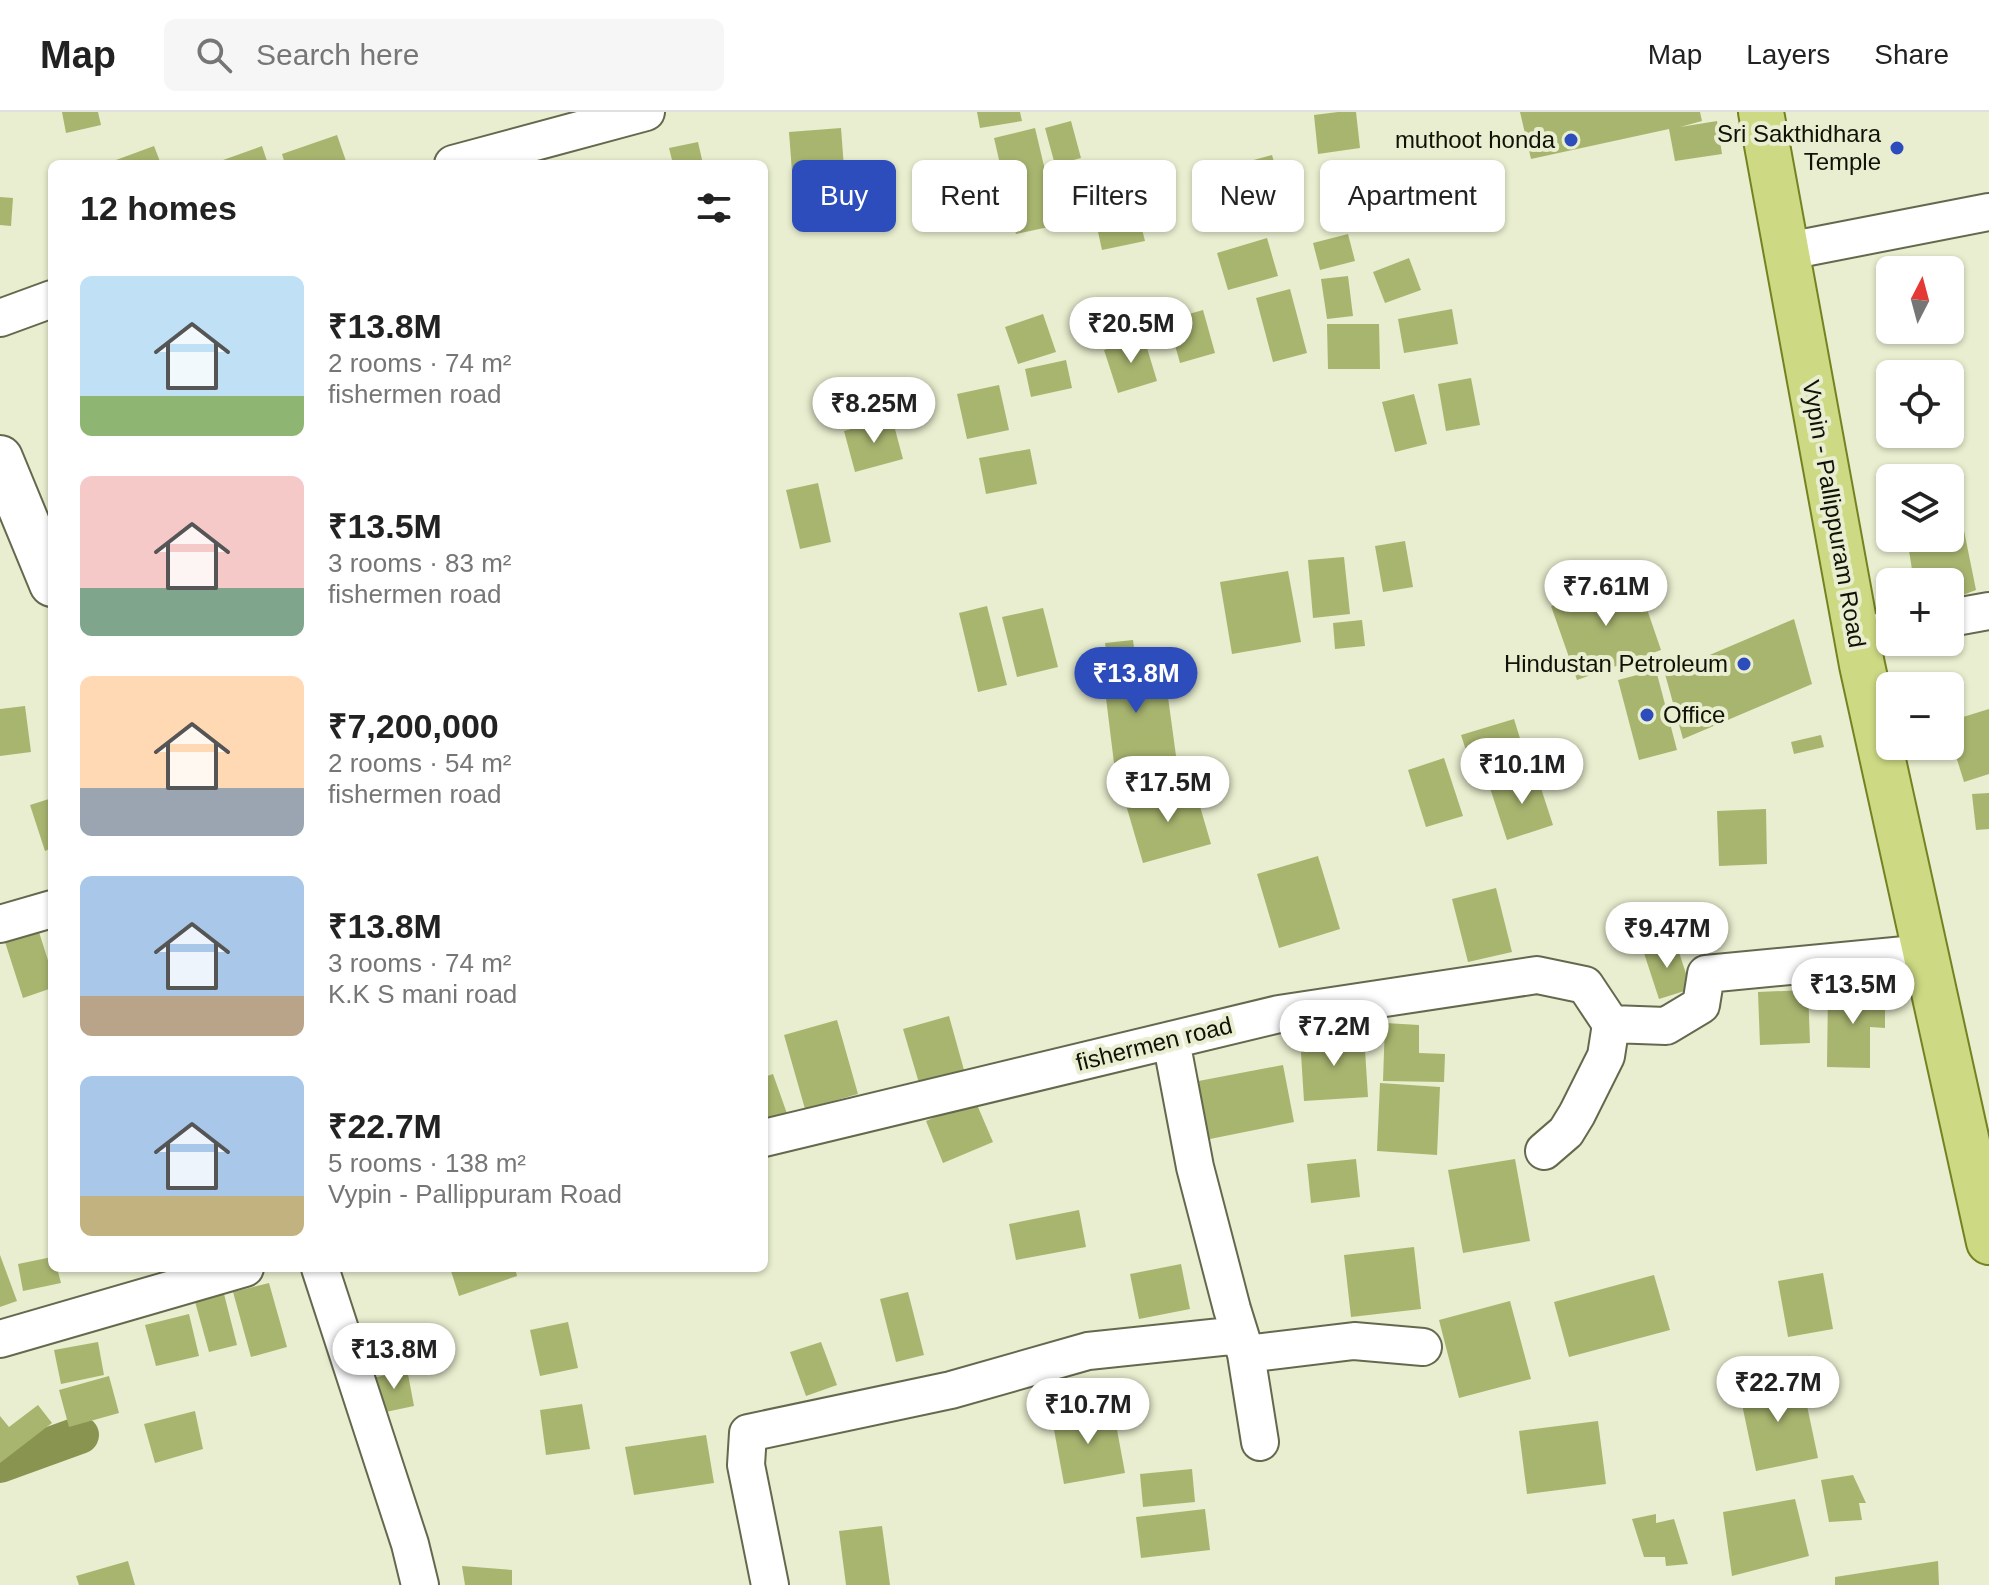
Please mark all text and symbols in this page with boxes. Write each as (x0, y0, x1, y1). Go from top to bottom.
search box (164, 19, 724, 91)
icon: search (192, 33, 236, 77)
text: Map (40, 34, 116, 76)
text: Search here (256, 38, 419, 71)
text: Map (1648, 39, 1702, 70)
text: Layers (1746, 39, 1830, 70)
text: Share (1874, 39, 1949, 70)
place label: Sri Sakthidhara Temple (1717, 120, 1882, 175)
place label: muthoot honda (1395, 126, 1556, 153)
marker: muthoot honda (1562, 131, 1580, 149)
marker: Sri Sakthidhara Temple (1888, 139, 1906, 157)
chip: Buy (792, 160, 896, 232)
chip: Rent (912, 160, 1027, 232)
chip: Filters (1043, 160, 1176, 232)
chip: New (1192, 160, 1304, 232)
chip: Apartment (1320, 160, 1505, 232)
icon: filters (692, 186, 736, 230)
text: 12 homes (80, 189, 237, 227)
north arrow (1876, 256, 1964, 344)
map controls (1876, 256, 1964, 760)
pin: ₹20.5M (1066, 297, 1196, 365)
text: ₹13.8M (328, 307, 442, 345)
icon: home (144, 308, 240, 404)
text: ₹20.5M (1087, 308, 1175, 338)
text: 2 rooms · 74 m² (328, 348, 512, 378)
button: locate (1876, 360, 1964, 448)
pin: ₹8.25M (809, 377, 939, 445)
street label: Vypin - Pallippuram Road (1798, 378, 1871, 650)
text: fishermen road (328, 379, 501, 409)
text: ₹8.25M (830, 388, 918, 418)
button: layers (1876, 464, 1964, 552)
text: ₹13.5M (328, 507, 442, 545)
icon: home (144, 508, 240, 604)
text: 3 rooms · 83 m² (328, 548, 512, 578)
pin: ₹7.61M (1541, 560, 1671, 628)
button: + (1876, 568, 1964, 656)
text: ₹7.61M (1562, 571, 1650, 601)
text: fishermen road (328, 579, 501, 609)
pin: ₹13.8M (1071, 647, 1201, 715)
place label: Hindustan Petroleum (1504, 650, 1728, 677)
marker: Hindustan Petroleum (1735, 655, 1753, 673)
text: ₹13.8M (1092, 658, 1180, 688)
button: − (1876, 672, 1964, 760)
place label: Office (1663, 701, 1725, 728)
marker: Office (1638, 706, 1656, 724)
text: ₹7,200,000 (328, 707, 499, 745)
icon: home (144, 708, 240, 804)
pin: ₹10.1M (1457, 738, 1587, 806)
text: 2 rooms · 54 m² (328, 748, 512, 778)
text: ₹10.1M (1478, 749, 1566, 779)
pin: ₹17.5M (1103, 756, 1233, 824)
text: ₹17.5M (1124, 767, 1212, 797)
text: fishermen road (328, 779, 501, 809)
pin: ₹9.47M (1602, 902, 1732, 970)
text: ₹13.8M (328, 907, 442, 945)
icon: home (144, 908, 240, 1004)
text: ₹9.47M (1623, 913, 1711, 943)
text: 3 rooms · 74 m² (328, 948, 512, 978)
pin: ₹13.5M (1788, 958, 1918, 1026)
text: ₹13.5M (1809, 969, 1897, 999)
text: K.K S mani road (328, 979, 517, 1009)
pin: ₹7.2M (1278, 1000, 1390, 1068)
street label: fishermen road (1073, 1011, 1235, 1076)
text: ₹7.2M (1298, 1011, 1370, 1041)
text: ₹22.7M (328, 1107, 442, 1145)
icon: home (144, 1108, 240, 1204)
text: 5 rooms · 138 m² (328, 1148, 526, 1178)
text: Vypin - Pallippuram Road (328, 1179, 622, 1209)
pin: ₹13.8M (329, 1323, 459, 1391)
text: ₹13.8M (350, 1334, 438, 1364)
pin: ₹22.7M (1713, 1356, 1843, 1424)
text: ₹22.7M (1734, 1367, 1822, 1397)
pin: ₹10.7M (1023, 1378, 1153, 1446)
text: ₹10.7M (1044, 1389, 1132, 1419)

